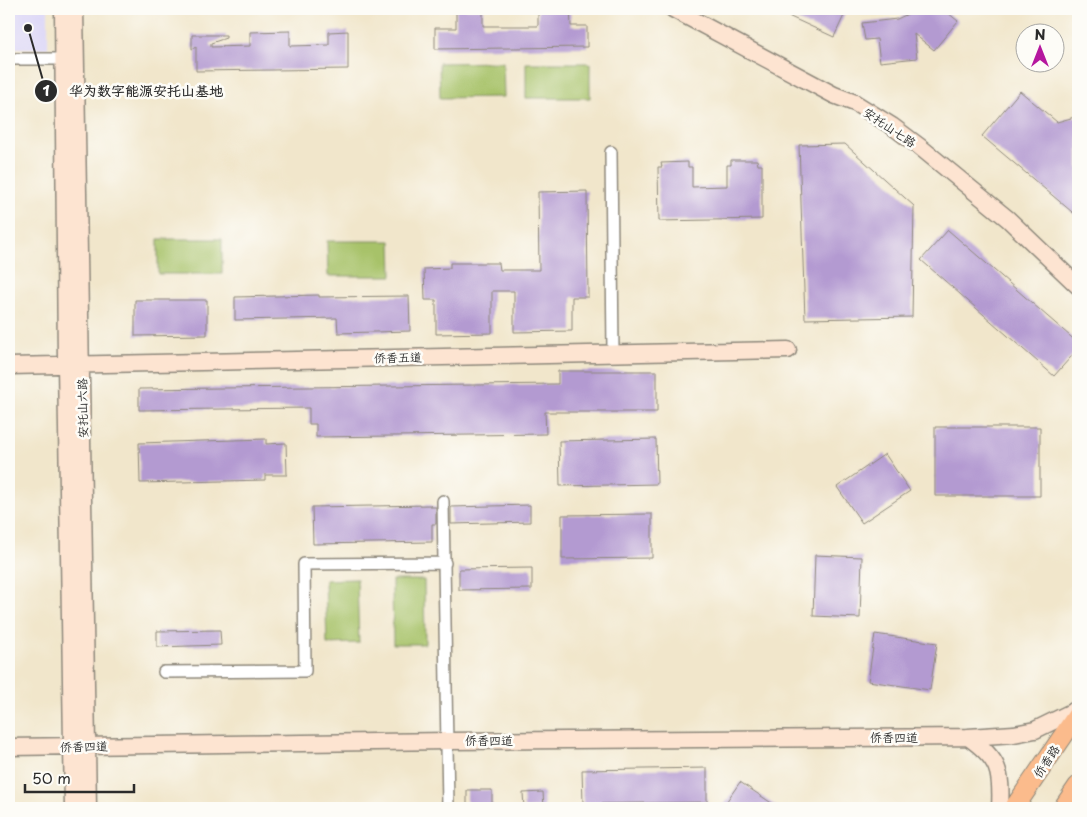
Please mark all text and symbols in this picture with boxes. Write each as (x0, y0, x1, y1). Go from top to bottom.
north arrow (1014, 22, 1064, 72)
text: N (1034, 24, 1046, 45)
callout: 华为数字能源安托山基地 (34, 76, 233, 105)
text: 1 (42, 78, 50, 101)
text: 华为数字能源安托山基地 (69, 80, 223, 101)
street label: 安托山七路 (860, 103, 920, 151)
street label: 侨香五道 (374, 348, 422, 366)
street label: 安托山六路 (72, 378, 92, 438)
street label: 侨香四道 (870, 728, 918, 746)
street label: 侨香四道 (465, 731, 513, 749)
street label: 侨香四道 (60, 737, 108, 755)
street label: 侨香路 (1028, 741, 1064, 781)
scale bar (25, 762, 134, 794)
text: 50 m (32, 766, 71, 789)

